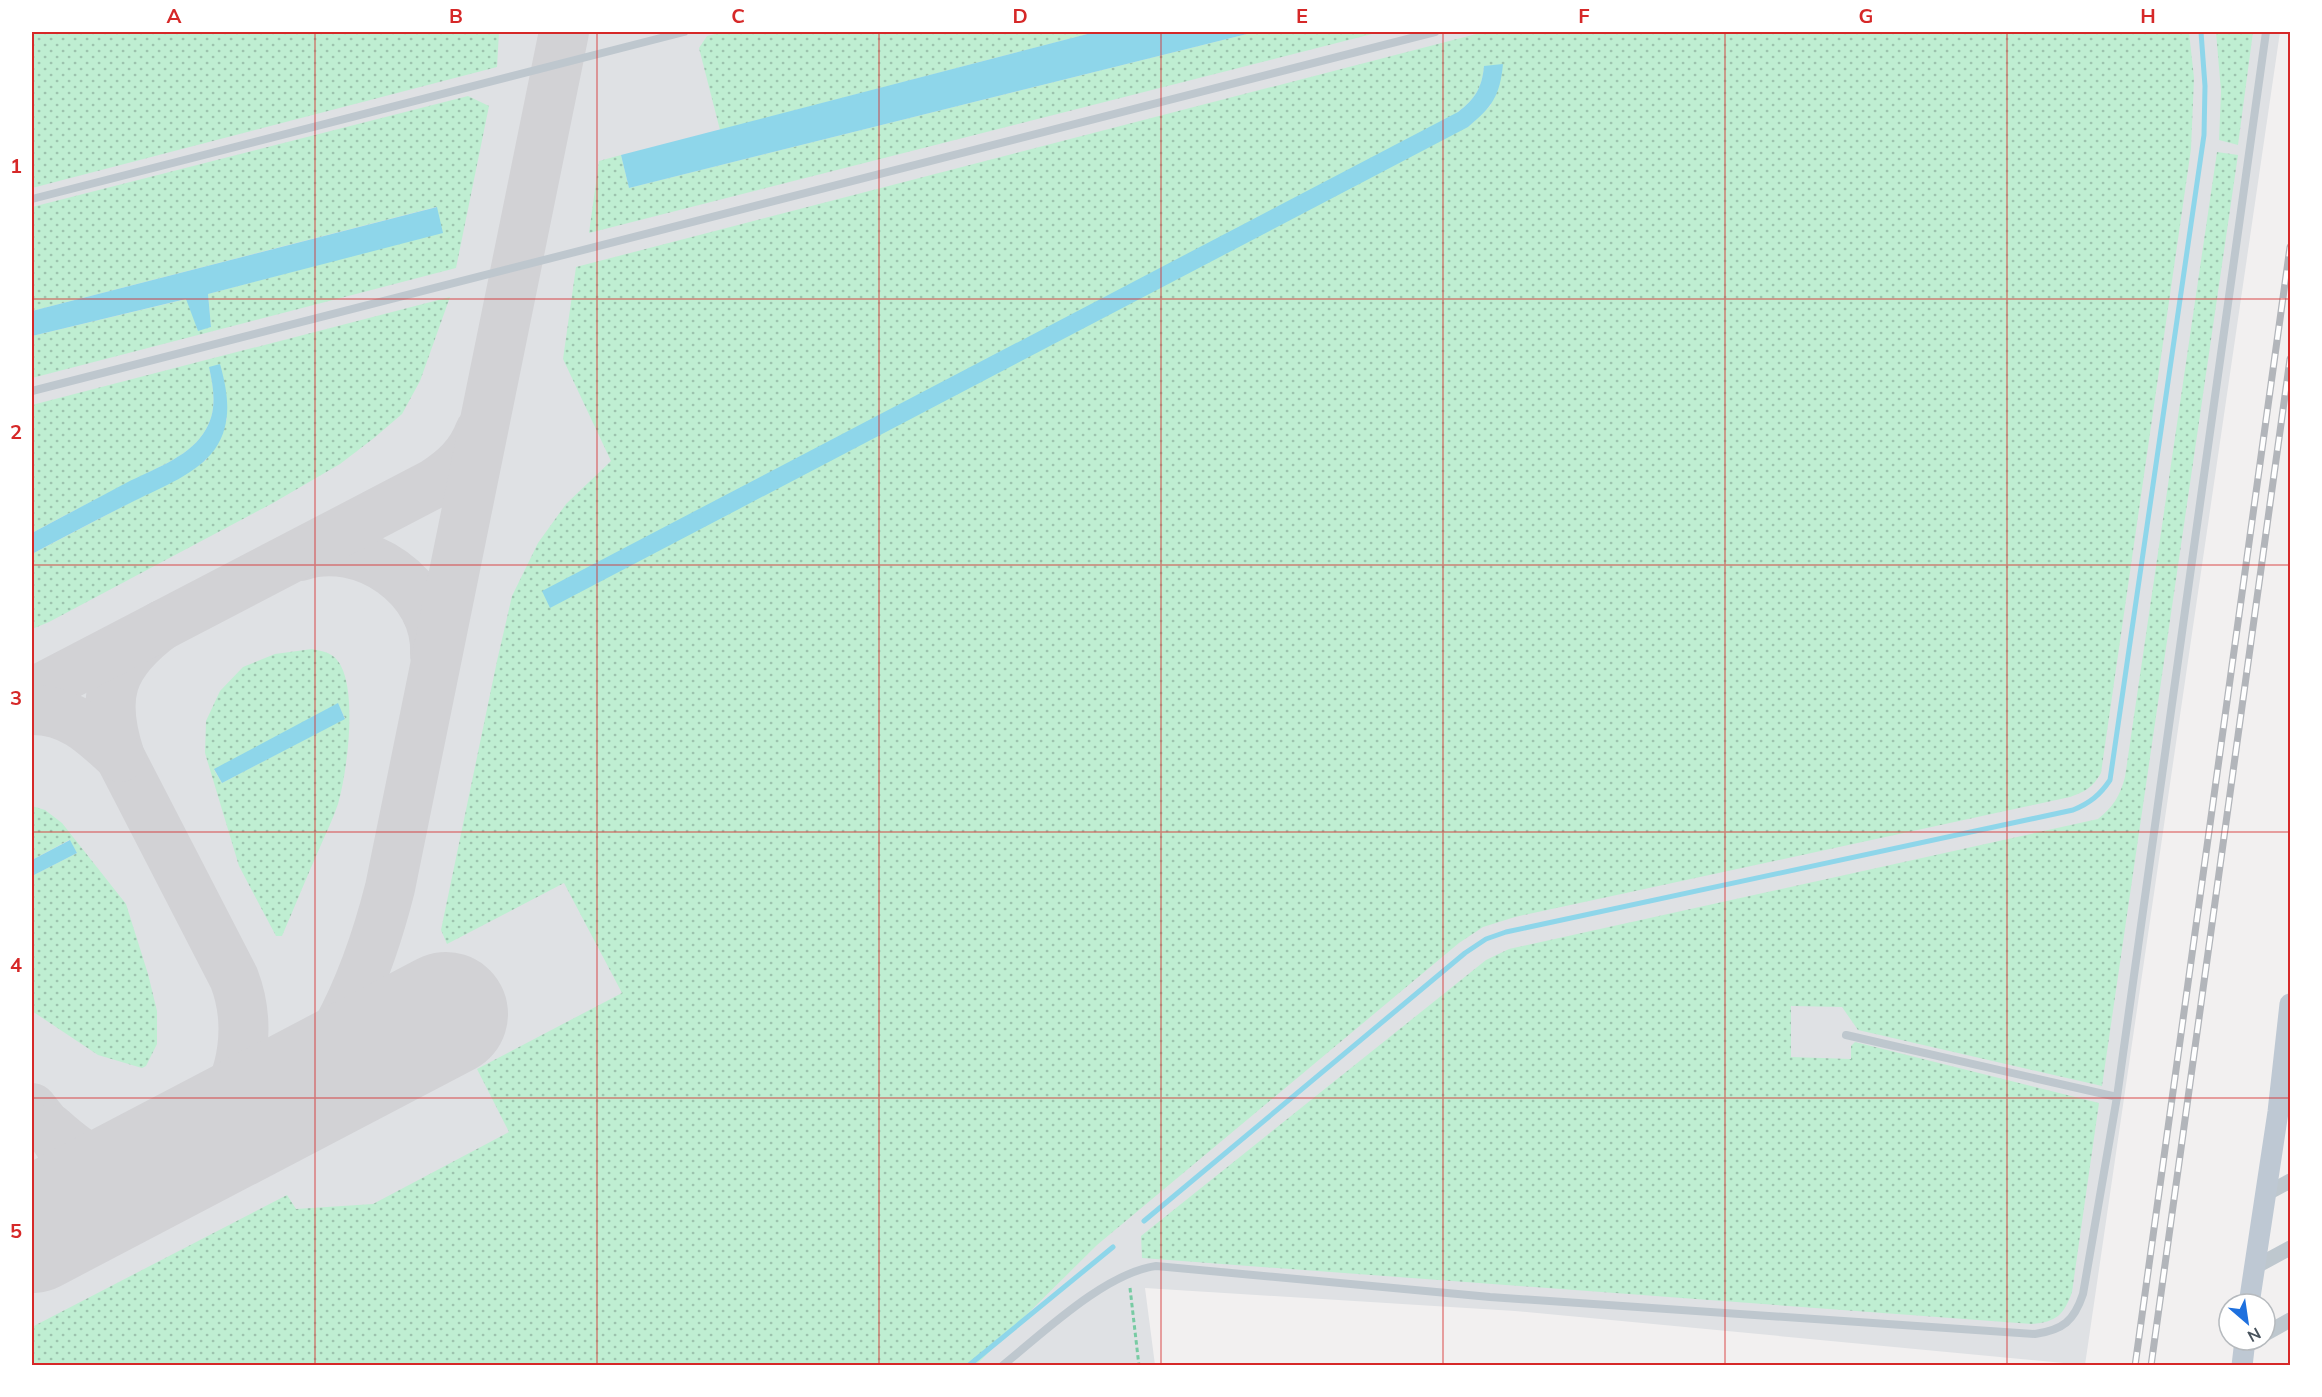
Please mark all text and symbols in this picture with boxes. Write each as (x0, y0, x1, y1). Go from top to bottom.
text: A (167, 3, 182, 28)
text: B (449, 3, 463, 28)
text: C (731, 3, 745, 28)
text: D (1012, 3, 1028, 28)
text: E (1296, 3, 1308, 28)
text: F (1578, 3, 1590, 28)
text: G (1859, 3, 1873, 28)
text: H (2140, 3, 2156, 28)
text: 1 (10, 153, 22, 178)
text: 2 (10, 419, 22, 444)
text: 3 (10, 685, 22, 710)
text: 4 (10, 952, 22, 977)
text: 5 (10, 1218, 22, 1243)
north arrow (2217, 1292, 2277, 1352)
text: N (2244, 1323, 2264, 1347)

